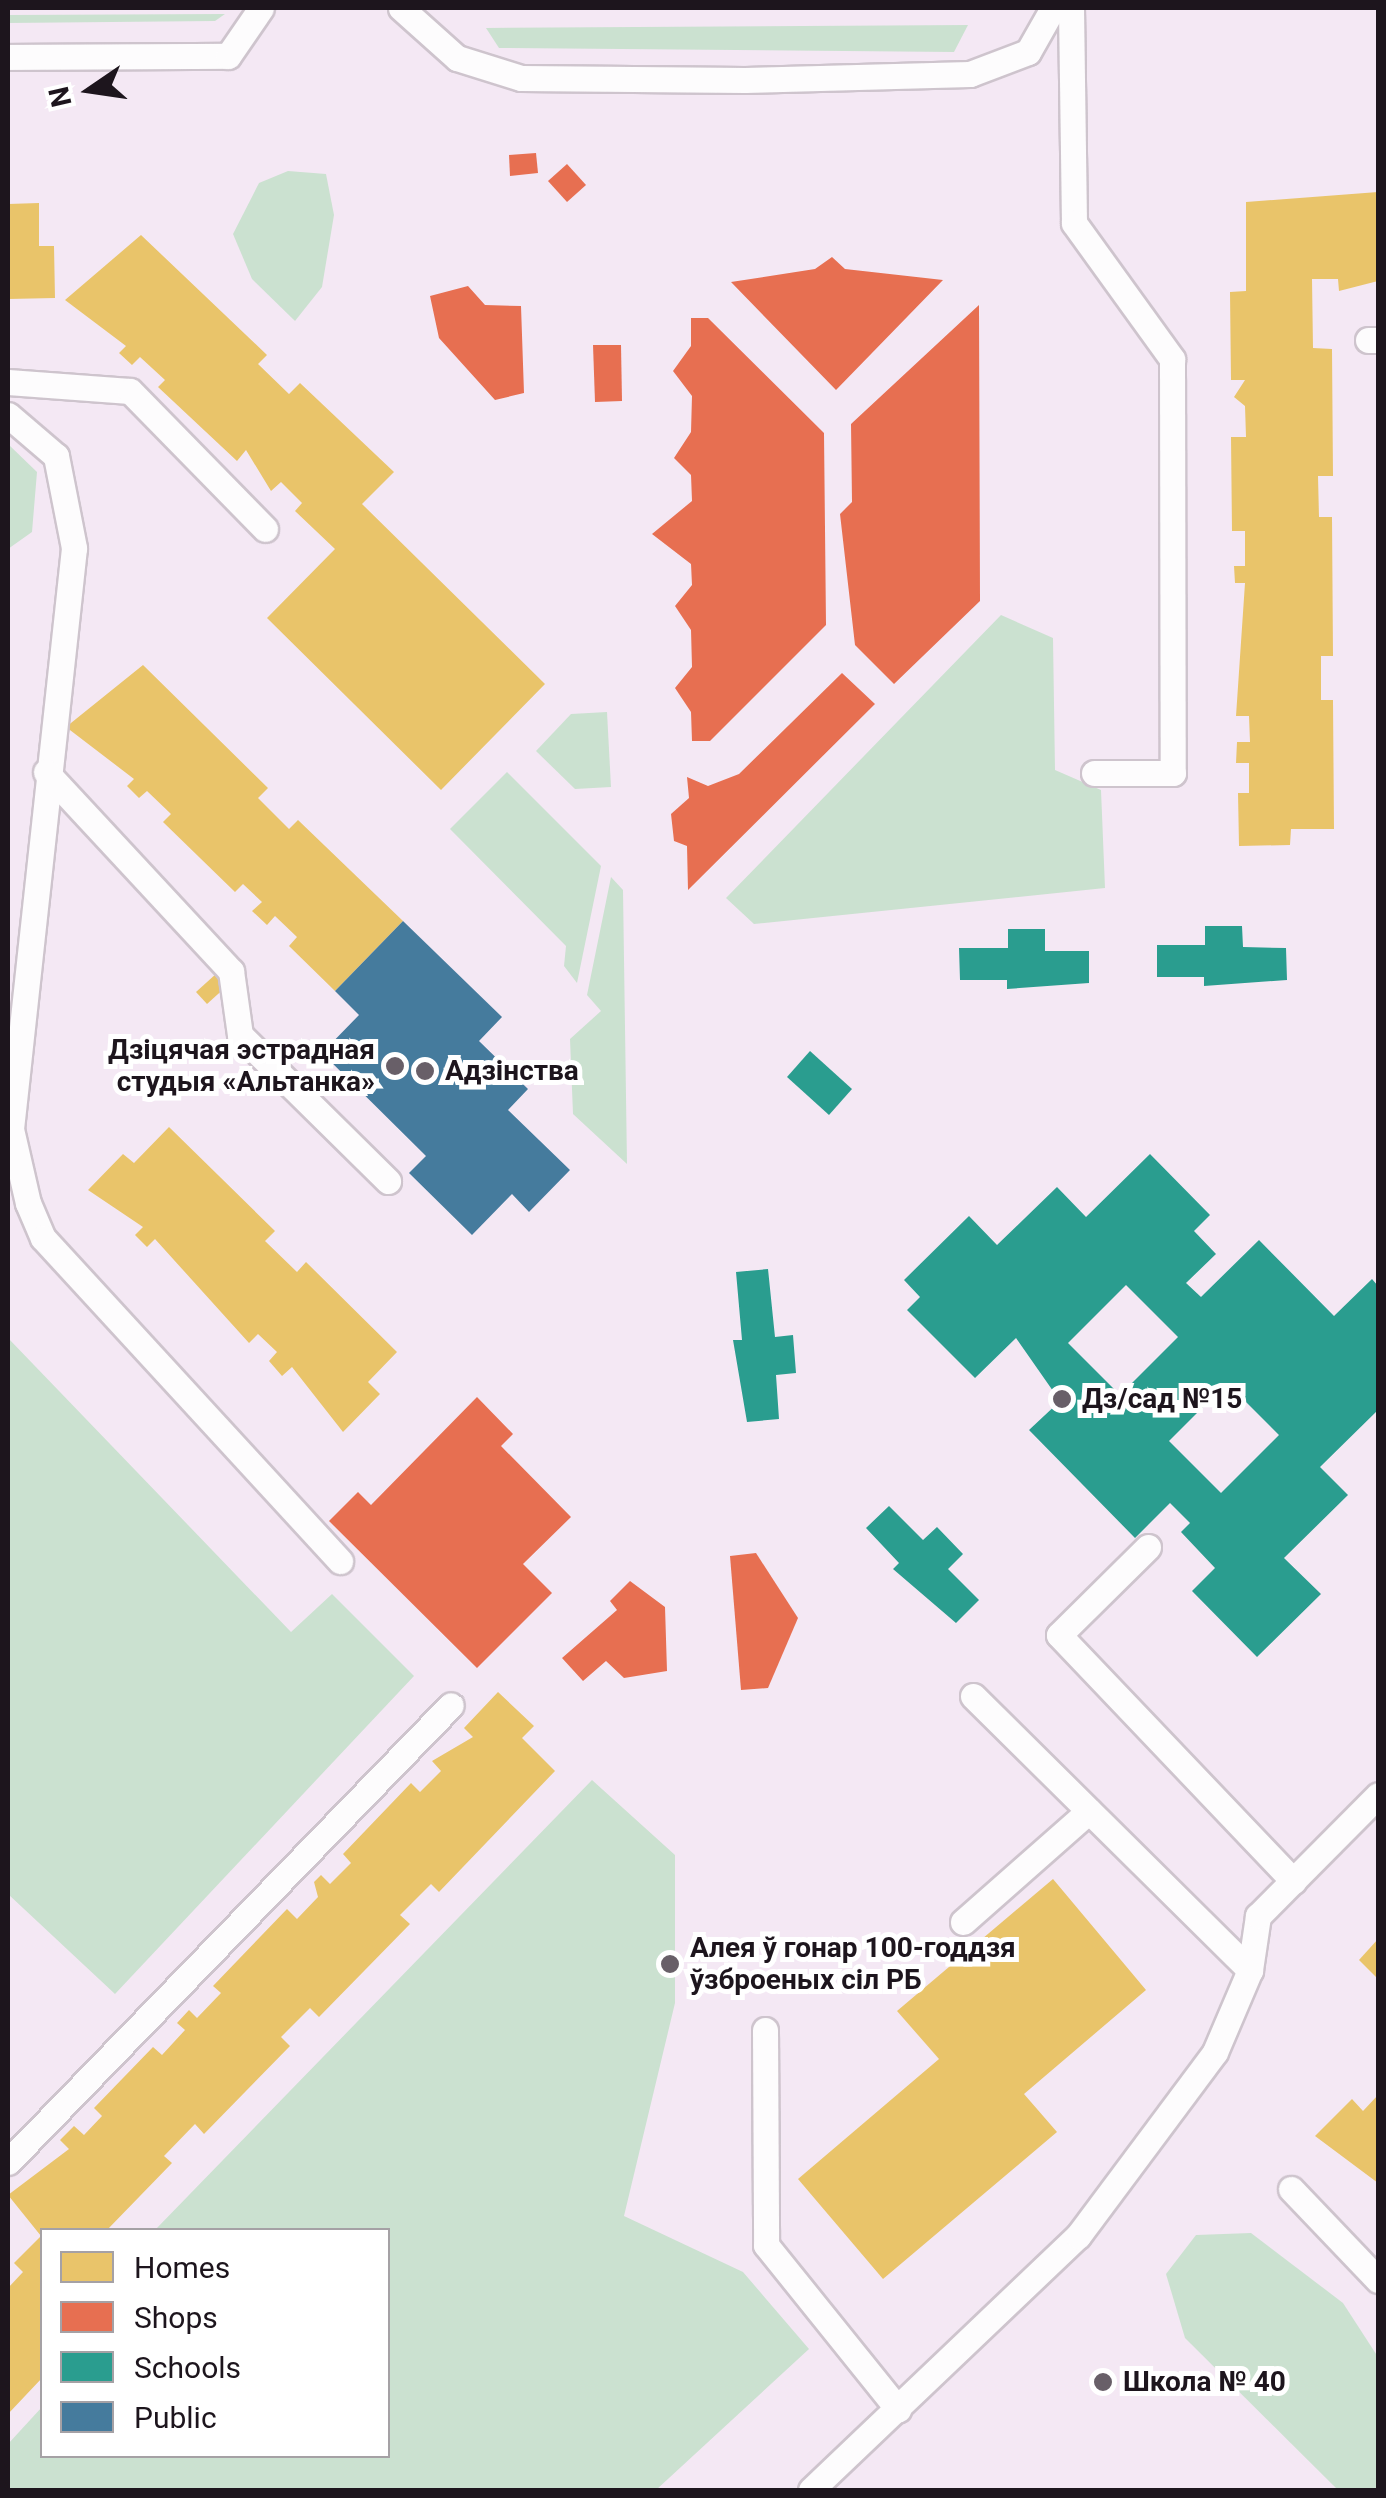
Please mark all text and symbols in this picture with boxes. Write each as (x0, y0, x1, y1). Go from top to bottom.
north arrow (40, 40, 140, 140)
text: N (42, 84, 79, 110)
place label: Дзіцячая эстрадная студыя «Альтанка» (108, 1033, 375, 1099)
place label: Адзінства (445, 1054, 579, 1088)
marker: Дзіцячая эстрадная студыя «Альтанка» (384, 1055, 406, 1077)
marker: Адзінства (414, 1060, 436, 1082)
place label: Дз/сад №15 (1082, 1382, 1242, 1416)
marker: Дз/сад №15 (1051, 1388, 1073, 1410)
place label: Алея ў гонар 100-годдзя ўзброеных сіл РБ (690, 1931, 1016, 1997)
marker: Алея ў гонар 100-годдзя ўзброеных сіл РБ (659, 1953, 681, 1975)
legend (40, 2228, 390, 2458)
text: Homes (134, 2250, 230, 2285)
text: Shops (134, 2300, 218, 2335)
text: Schools (134, 2350, 241, 2385)
place label: Школа № 40 (1123, 2365, 1286, 2399)
marker: Школа № 40 (1092, 2371, 1114, 2393)
text: Public (134, 2400, 217, 2435)

